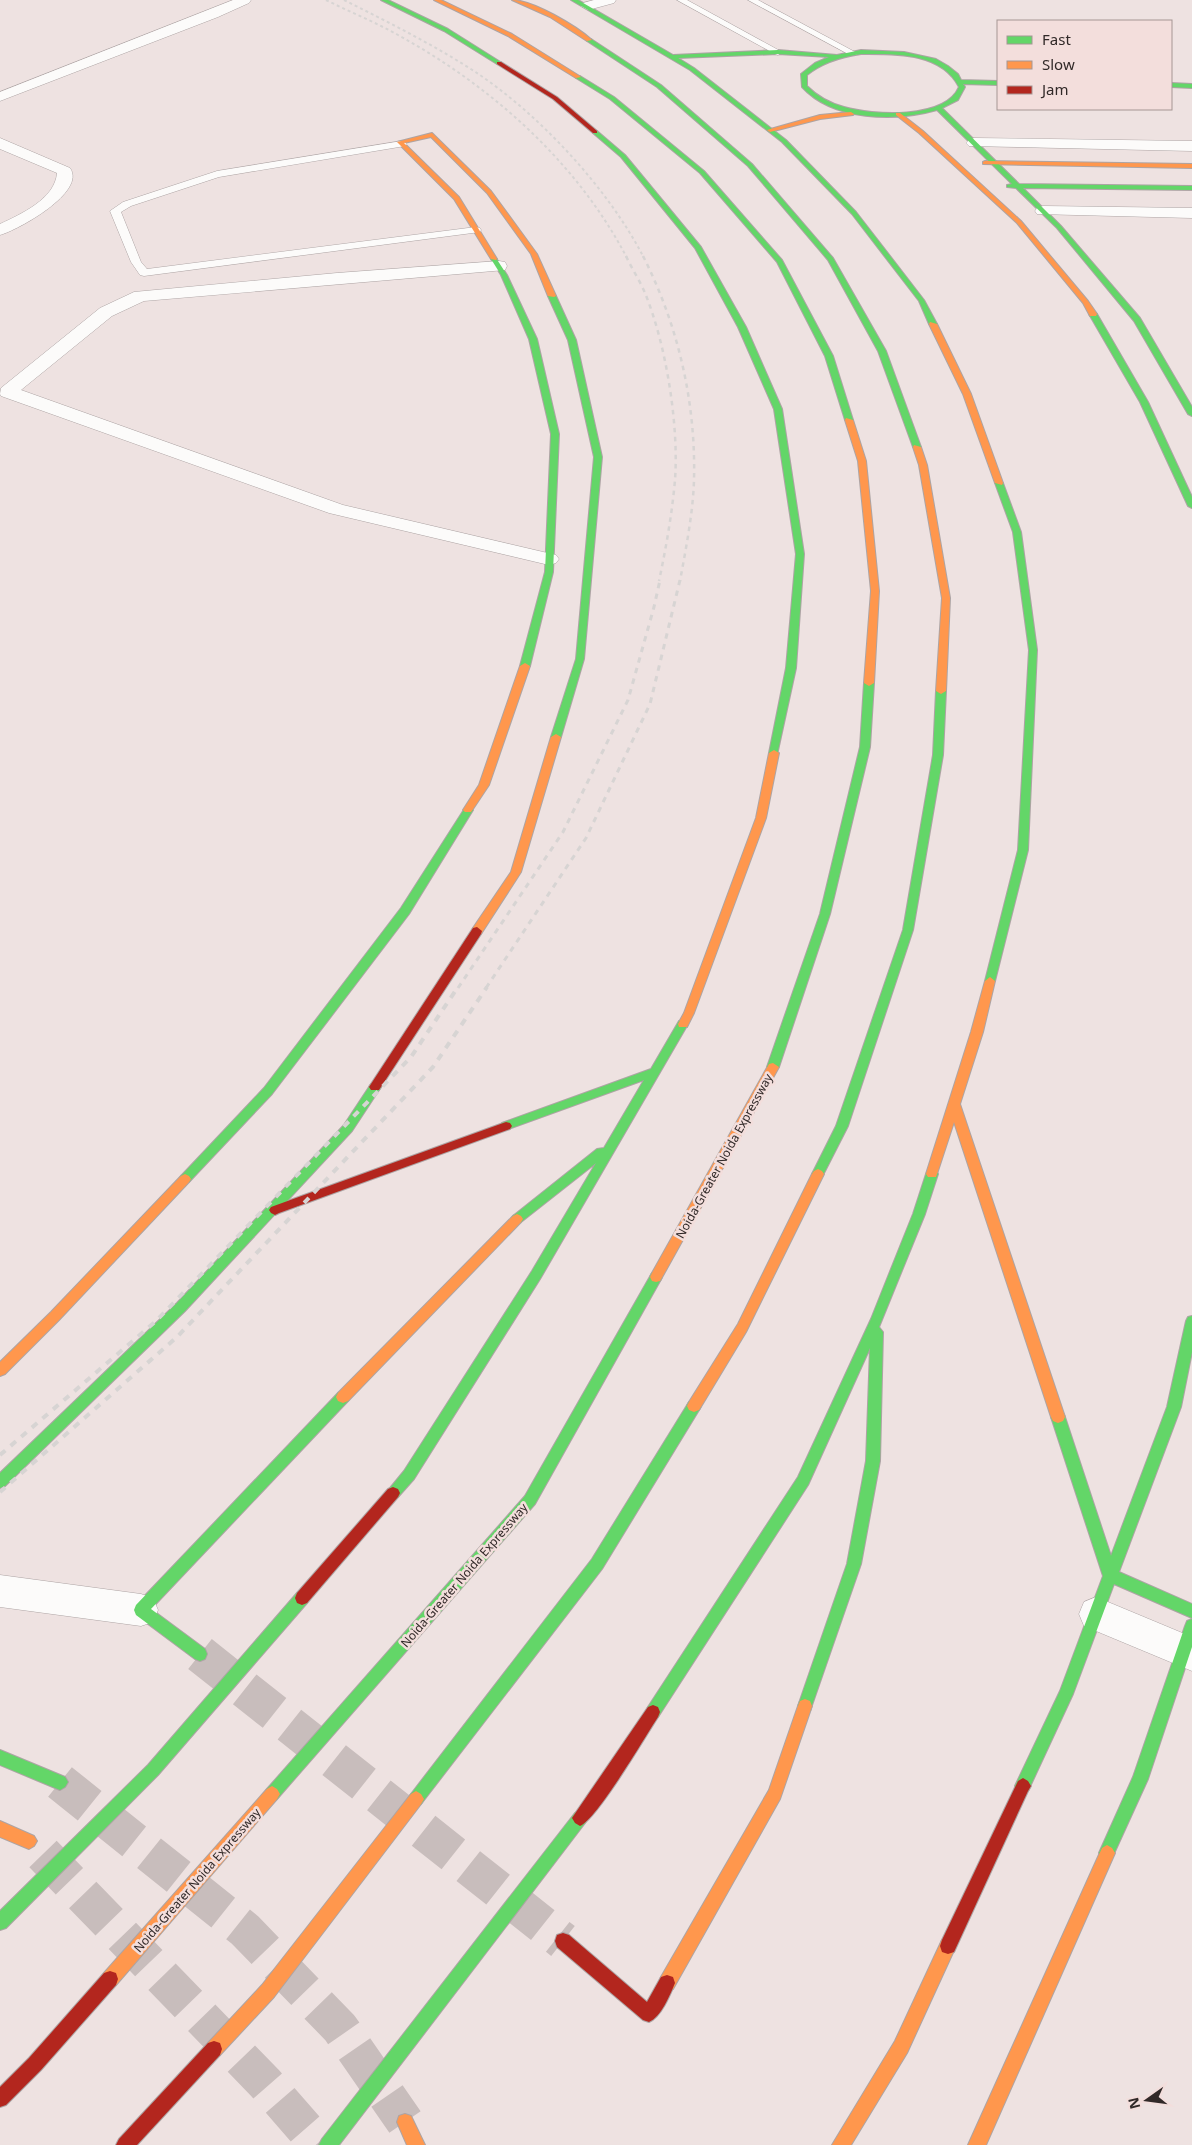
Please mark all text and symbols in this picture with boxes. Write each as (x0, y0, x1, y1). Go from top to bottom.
legend (997, 20, 1172, 110)
text: Fast (1042, 29, 1071, 49)
text: Slow (1042, 54, 1075, 74)
text: Jam (1040, 79, 1069, 99)
street label: Noida-Greater Noida Expressway (671, 1070, 777, 1241)
street label: Noida-Greater Noida Expressway (397, 1499, 532, 1651)
street label: Noida-Greater Noida Expressway (130, 1804, 265, 1956)
north arrow (1122, 2075, 1172, 2125)
text: N (1123, 2095, 1144, 2111)

